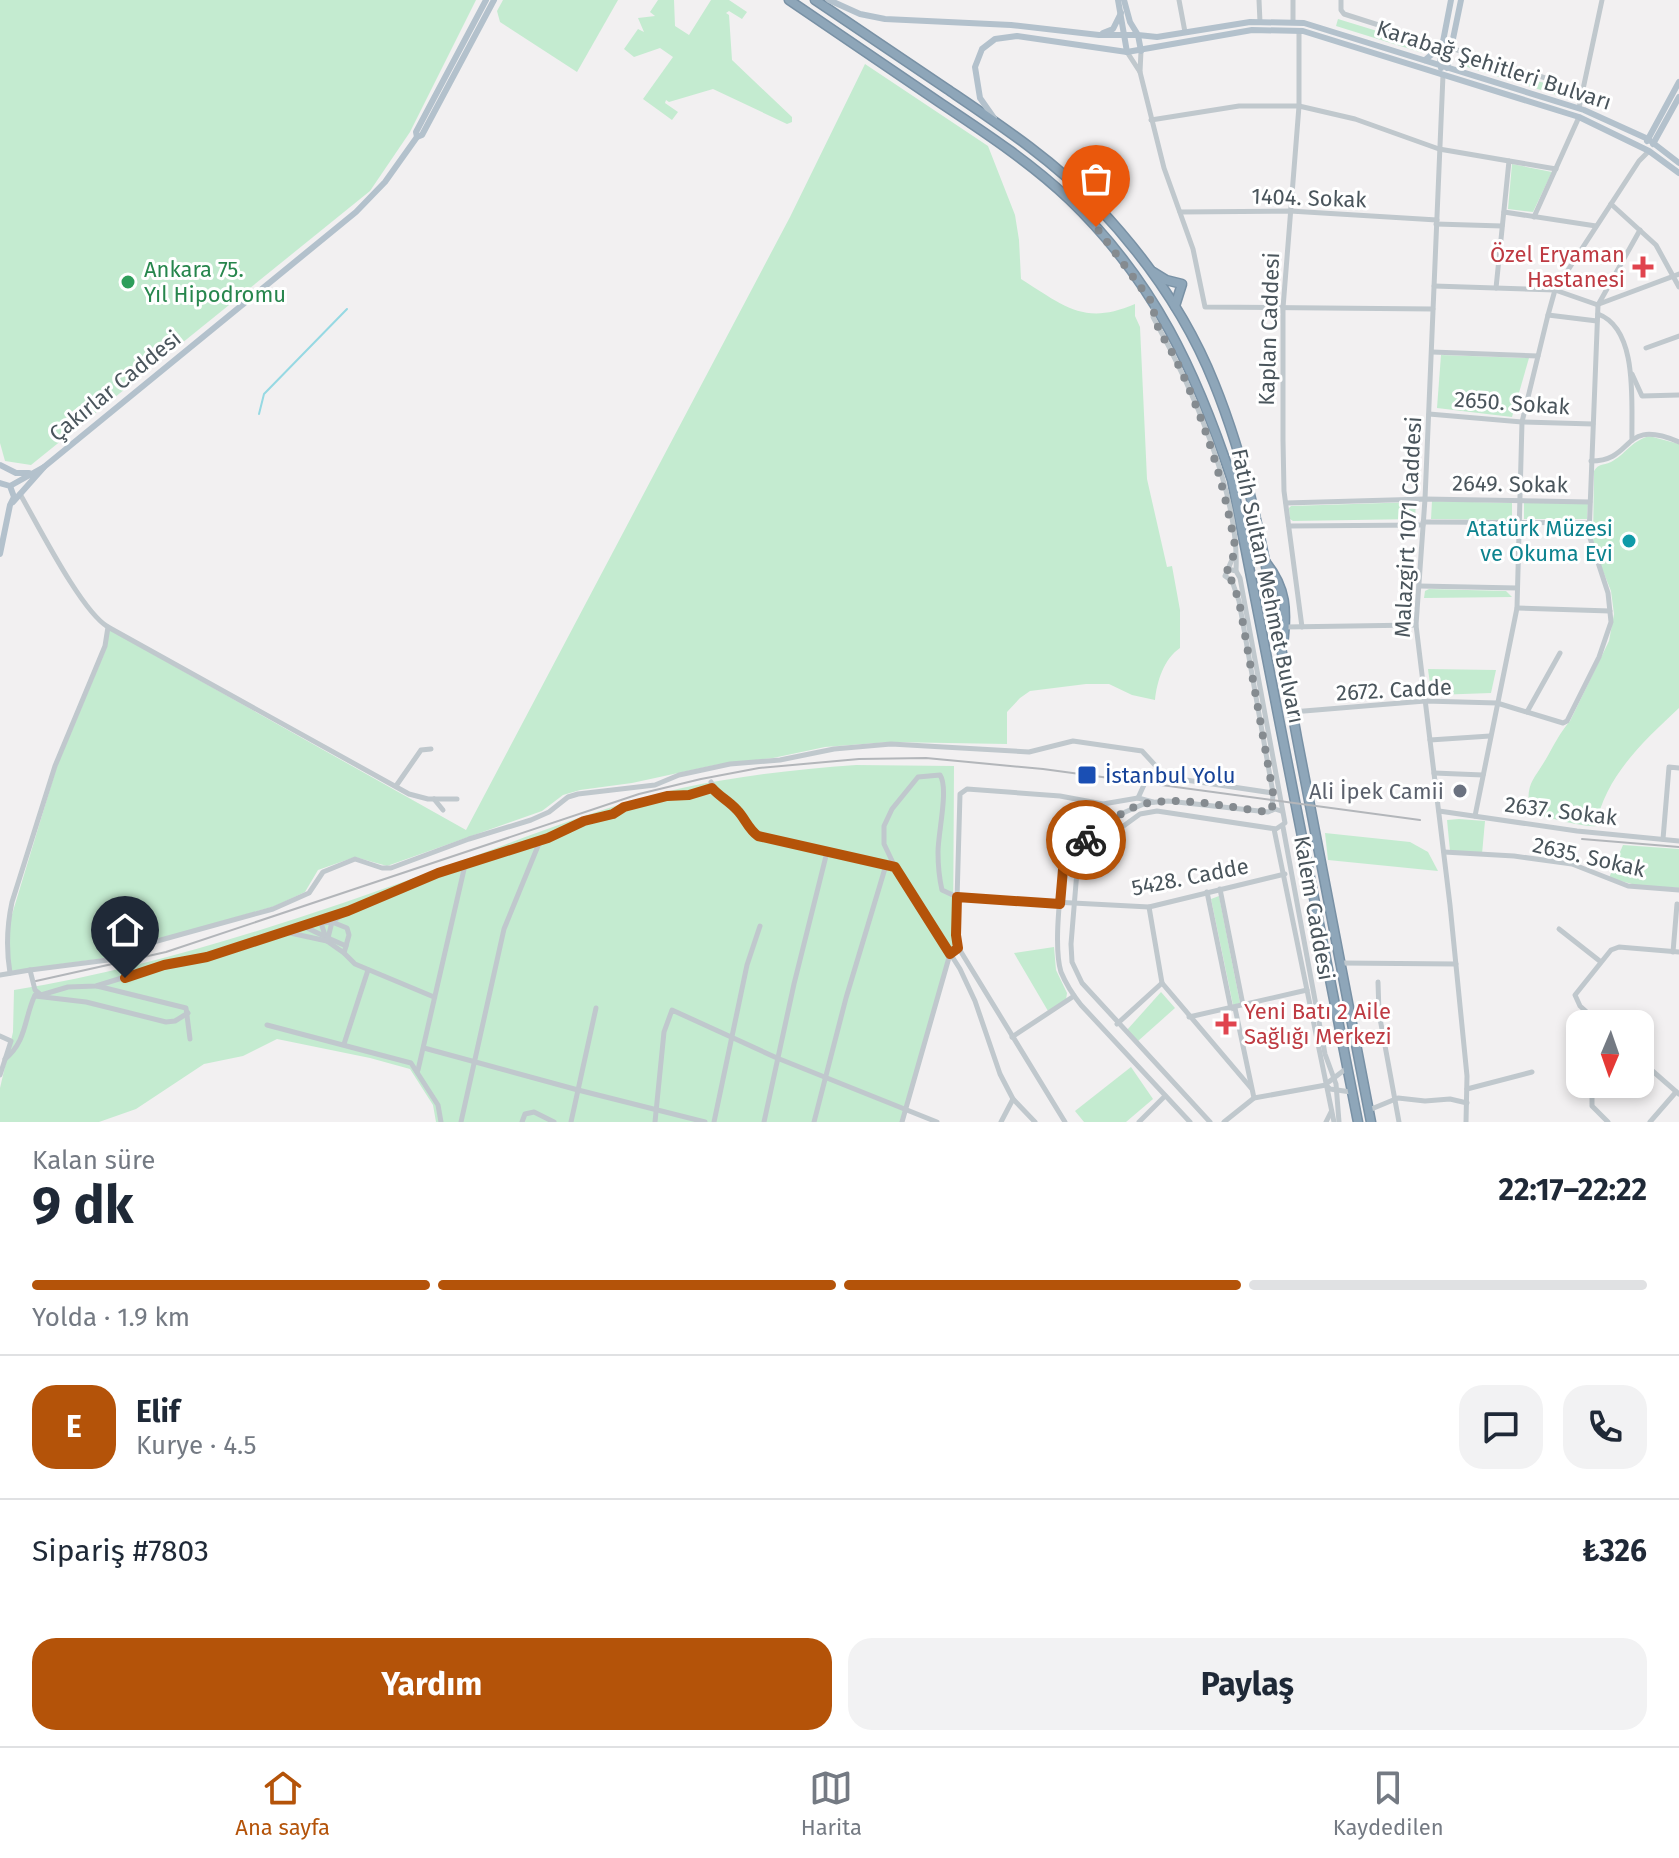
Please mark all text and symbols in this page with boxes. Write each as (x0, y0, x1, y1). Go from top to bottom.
street label: Karabağ Şehitleri Bulvarı (1373, 14, 1615, 116)
pin (1062, 145, 1130, 227)
icon: bag (1074, 157, 1118, 201)
street label: 1404. Sokak (1251, 182, 1368, 214)
place label: Özel Eryaman Hastanesi (1490, 241, 1625, 293)
street label: Kaplan Caddesi (1253, 252, 1285, 406)
place label: Ankara 75. Yıl Hipodromu (144, 256, 286, 308)
marker: Özel Eryaman Hastanesi (1632, 256, 1654, 278)
marker: Ankara 75. Yıl Hipodromu (119, 273, 137, 291)
street label: Çakırlar Caddesi (44, 325, 187, 448)
street label: 2650. Sokak (1453, 385, 1571, 421)
street label: Malazgirt 1071 Caddesi (1389, 416, 1427, 638)
street label: Fatih Sultan Mehmet Bulvarı (1226, 446, 1310, 726)
street label: 2649. Sokak (1452, 469, 1569, 499)
place label: Atatürk Müzesi ve Okuma Evi (1466, 515, 1613, 567)
marker: Atatürk Müzesi ve Okuma Evi (1620, 532, 1638, 550)
street label: 2672. Cadde (1335, 673, 1453, 707)
place label: İstanbul Yolu (1105, 762, 1235, 789)
marker: İstanbul Yolu (1076, 764, 1098, 786)
place label: Ali İpek Camii (1309, 778, 1444, 805)
marker: Ali İpek Camii (1451, 782, 1469, 800)
street label: 2637. Sokak (1503, 791, 1620, 831)
courier (1046, 800, 1126, 880)
icon: bike (1064, 818, 1108, 862)
street label: 2635. Sokak (1530, 831, 1649, 883)
street label: Kalem Caddesi (1288, 834, 1340, 982)
street label: 5428. Cadde (1129, 852, 1251, 902)
pin (91, 896, 159, 978)
icon: home (103, 908, 147, 952)
place label: Yeni Batı 2 Aile Sağlığı Merkezi (1244, 998, 1392, 1050)
north arrow (1566, 1010, 1654, 1098)
map controls (1566, 1010, 1654, 1098)
marker: Yeni Batı 2 Aile Sağlığı Merkezi (1215, 1013, 1237, 1035)
text: Kalan süre (32, 1145, 155, 1176)
text: 22:17–22:22 (1498, 1172, 1647, 1208)
text: 9 dk (32, 1174, 133, 1237)
text: Yolda · 1.9 km (32, 1302, 190, 1333)
button: chat (1459, 1385, 1543, 1469)
button: phone (1563, 1385, 1647, 1469)
text: Elif (136, 1394, 180, 1430)
text: E (66, 1409, 82, 1445)
text: Kurye · 4.5 (136, 1430, 256, 1461)
text: Sipariş #7803 (32, 1533, 209, 1569)
text: ₺326 (1582, 1533, 1647, 1569)
button: Yardım (32, 1638, 832, 1730)
button: Paylaş (848, 1638, 1647, 1730)
tab: Ana sayfa (235, 1766, 330, 1841)
tab: Harita (801, 1766, 862, 1841)
tab: Kaydedilen (1333, 1766, 1444, 1841)

